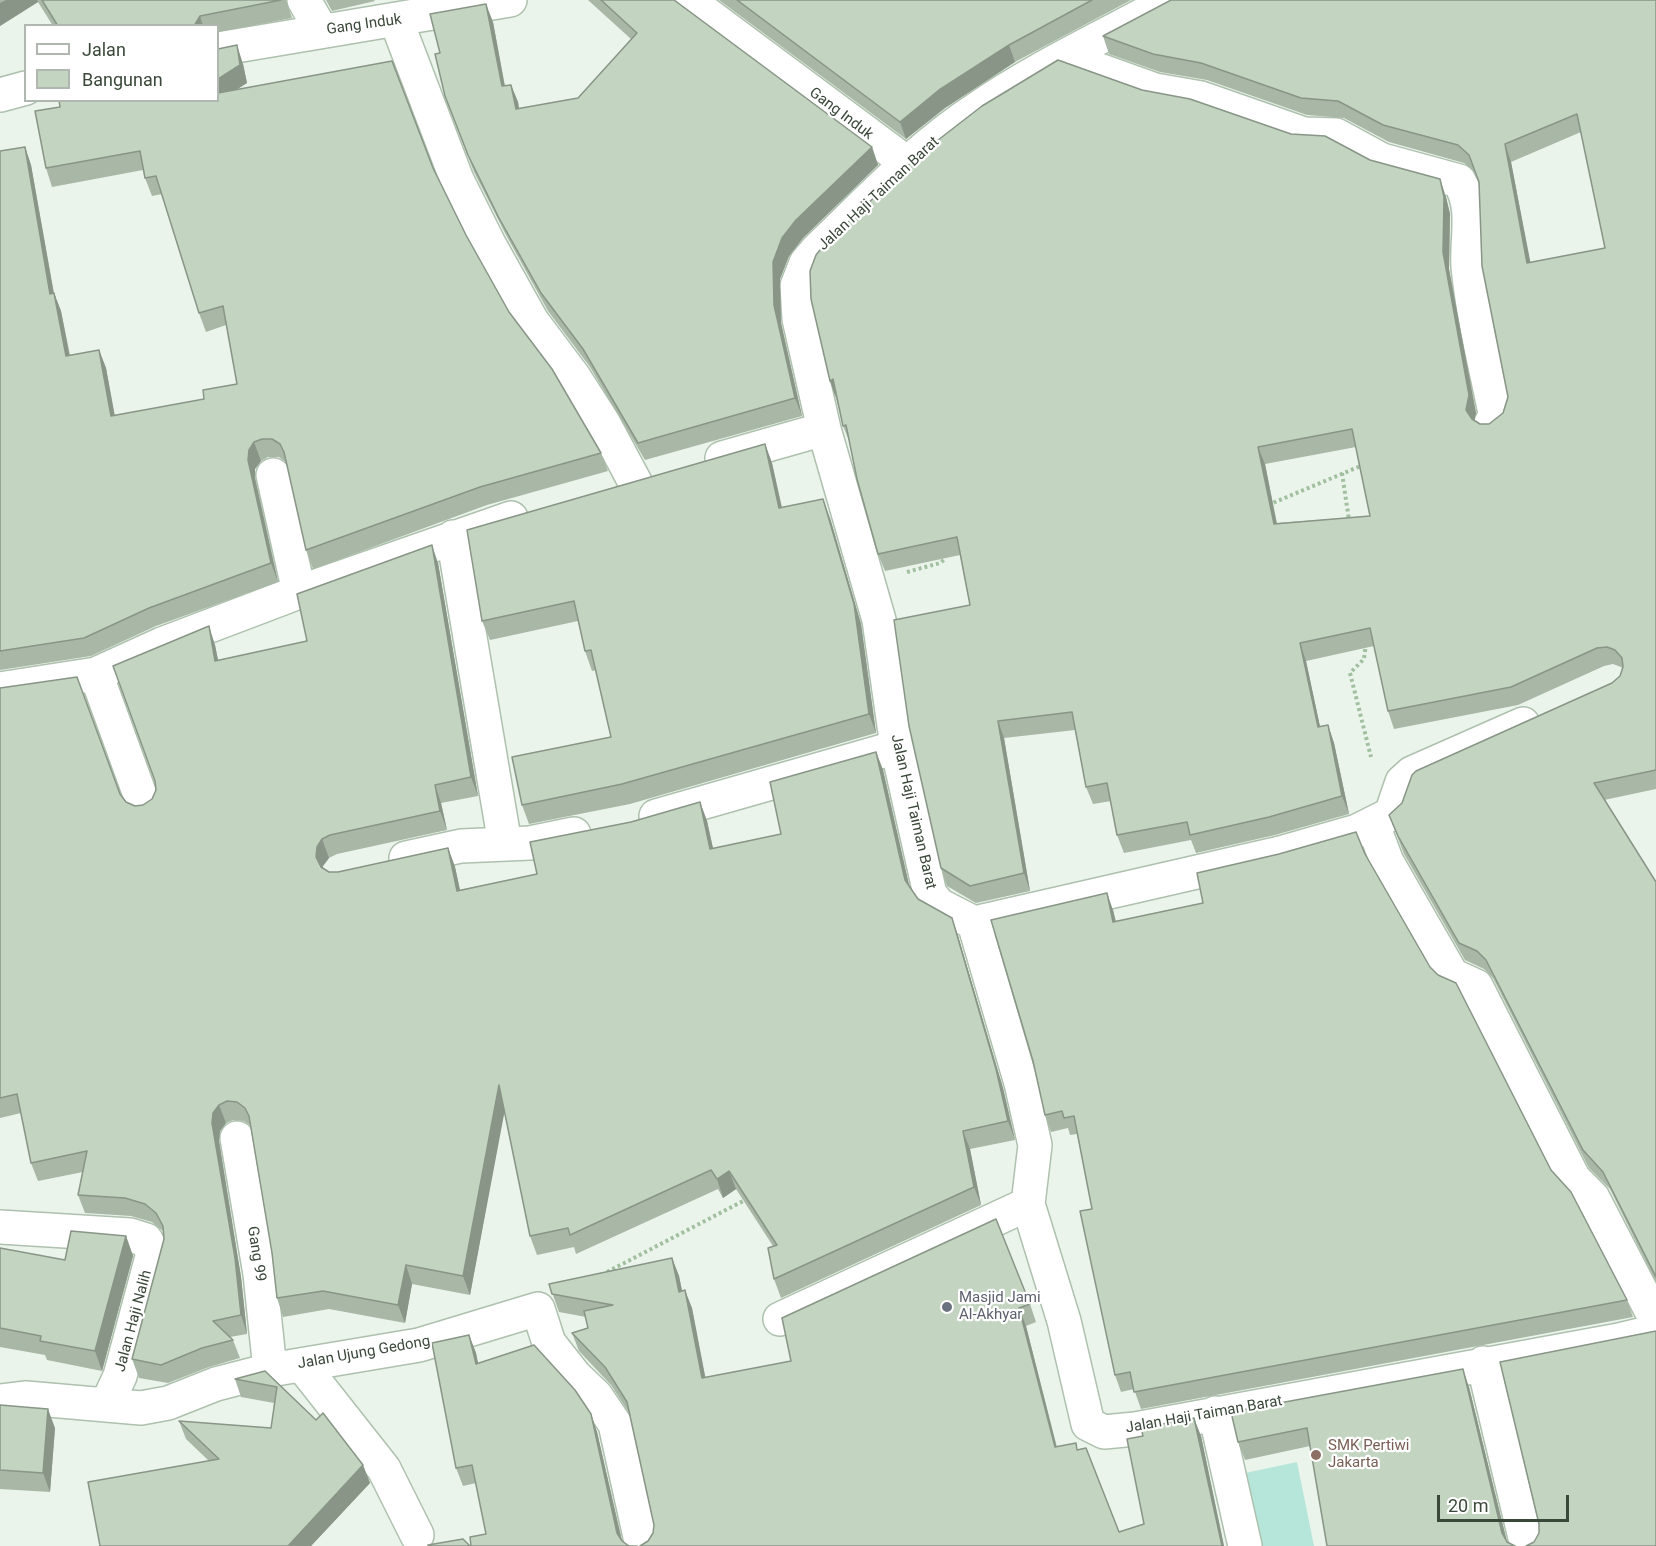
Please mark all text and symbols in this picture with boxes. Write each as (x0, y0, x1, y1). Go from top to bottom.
street label: Gang Induk (325, 11, 403, 39)
legend (24, 24, 219, 102)
text: Jalan (82, 39, 126, 60)
text: Bangunan (82, 69, 163, 90)
street label: Gang Induk (805, 84, 877, 144)
street label: Jalan Haji Taiman Barat (815, 133, 943, 255)
street label: Jalan Haji Taiman Barat (886, 733, 940, 891)
street label: Gang 99 (243, 1225, 269, 1283)
street label: Jalan Haji Nalih (112, 1268, 156, 1374)
place label: Masjid Jami Al-Akhyar (959, 1289, 1041, 1324)
marker: Masjid Jami Al-Akhyar (940, 1300, 954, 1314)
street label: Jalan Ujung Gedong (296, 1332, 432, 1374)
street label: Jalan Haji Taiman Barat (1124, 1392, 1284, 1438)
place label: SMK Pertiwi Jakarta (1328, 1437, 1409, 1472)
marker: SMK Pertiwi Jakarta (1309, 1448, 1323, 1462)
scale bar (1440, 1483, 1572, 1521)
text: 20 m (1448, 1495, 1488, 1516)

